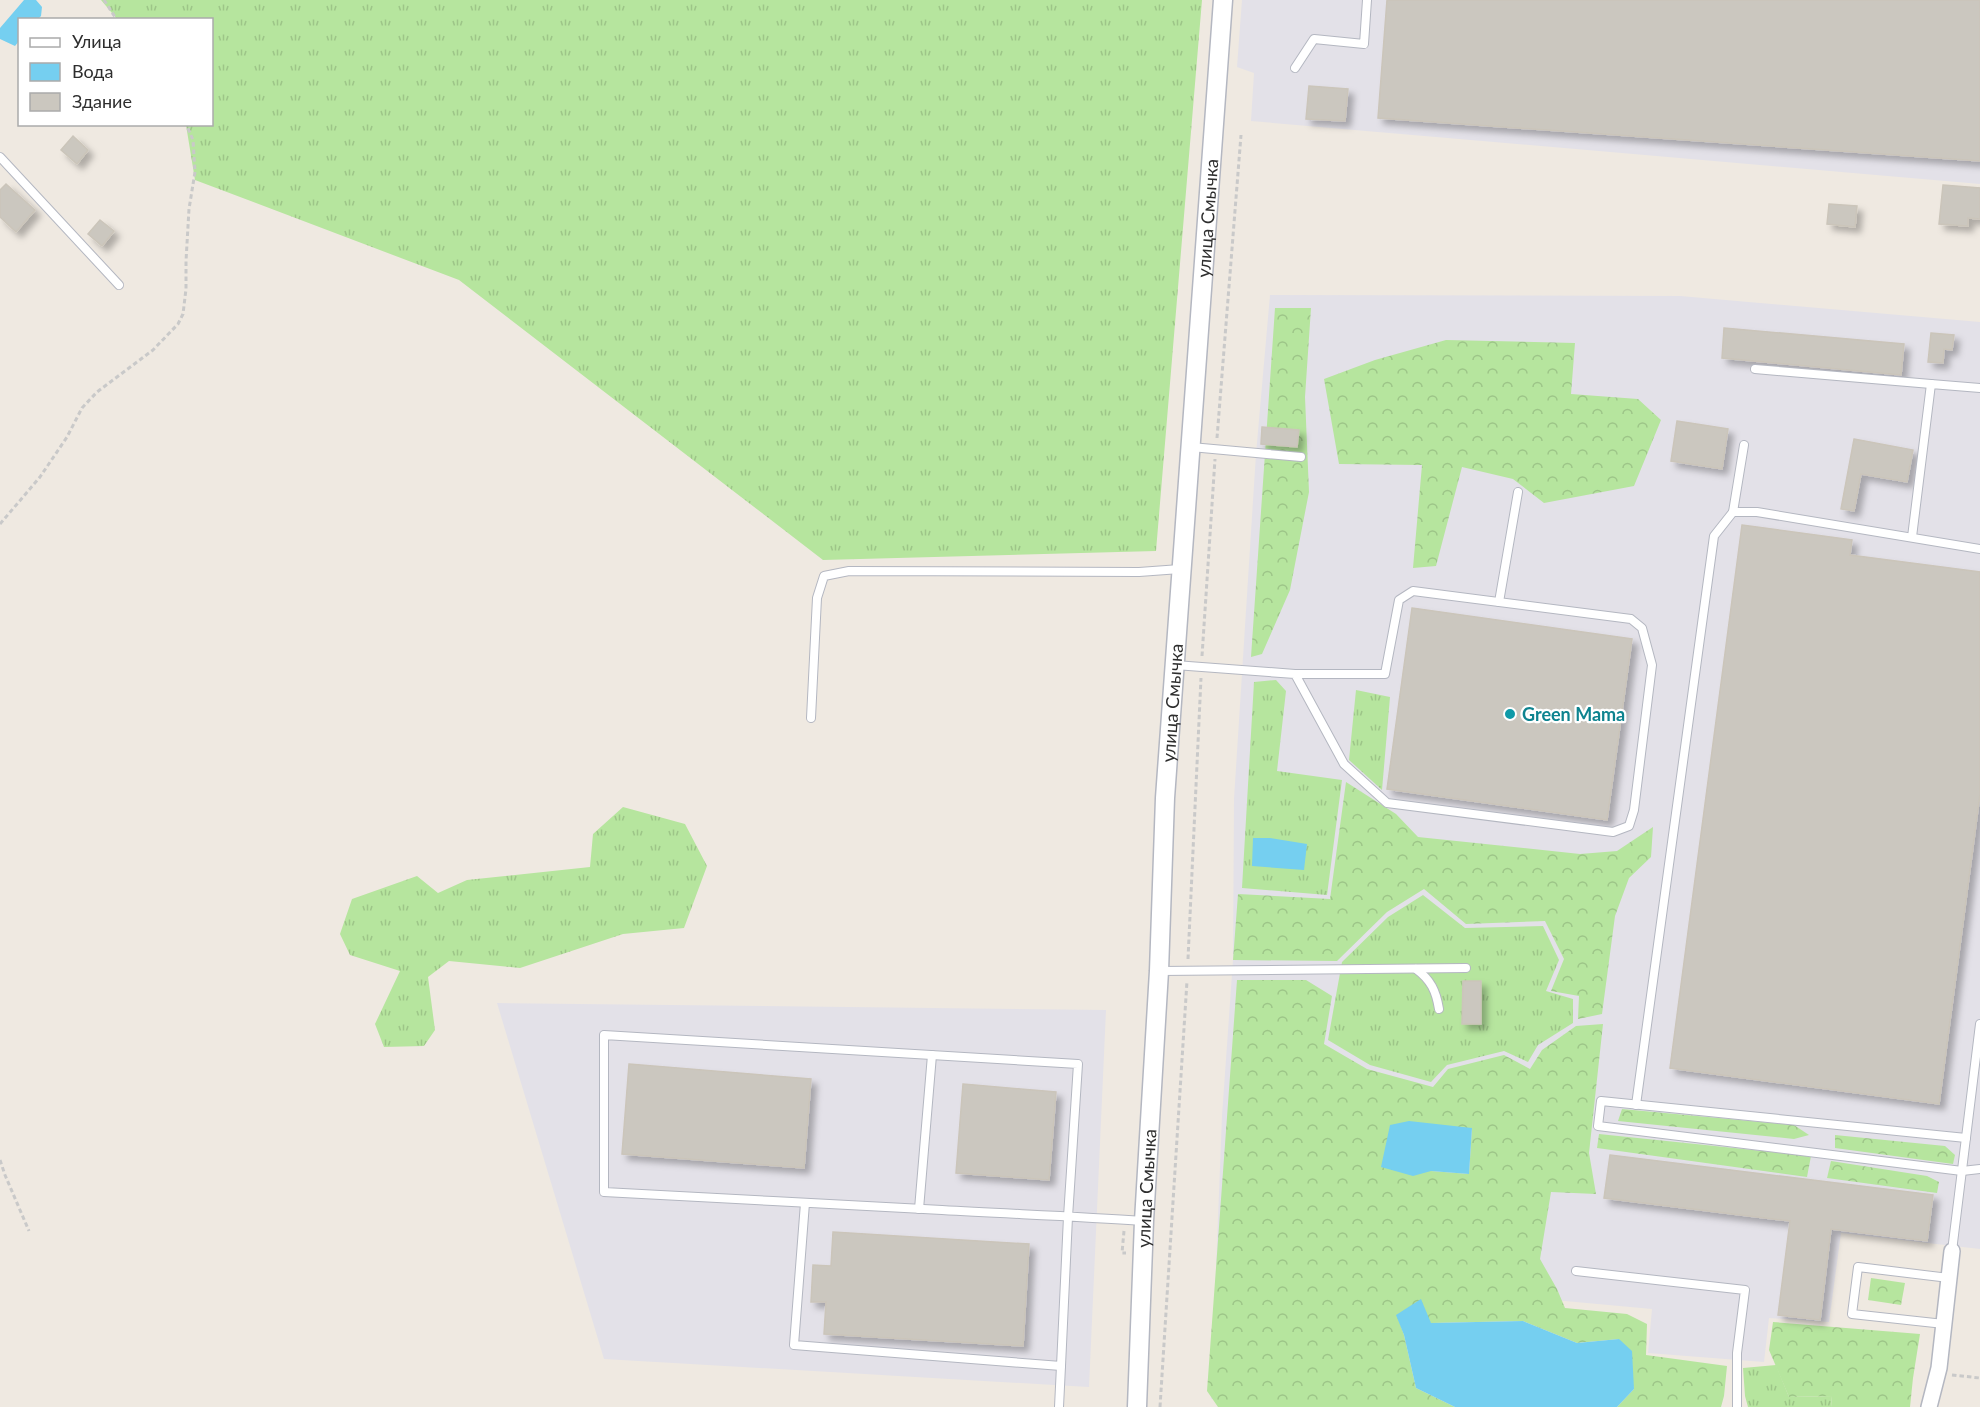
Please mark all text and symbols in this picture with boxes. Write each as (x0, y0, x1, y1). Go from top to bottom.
legend (18, 18, 213, 126)
text: Улица (72, 30, 122, 52)
text: Вода (72, 60, 113, 82)
text: Здание (72, 90, 132, 112)
street label: улица Смычка (1192, 158, 1222, 278)
street label: улица Смычка (1157, 643, 1187, 763)
place label: Green Mama (1522, 703, 1625, 725)
marker: Green Mama (1503, 707, 1517, 721)
street label: улица Смычка (1132, 1128, 1161, 1248)

